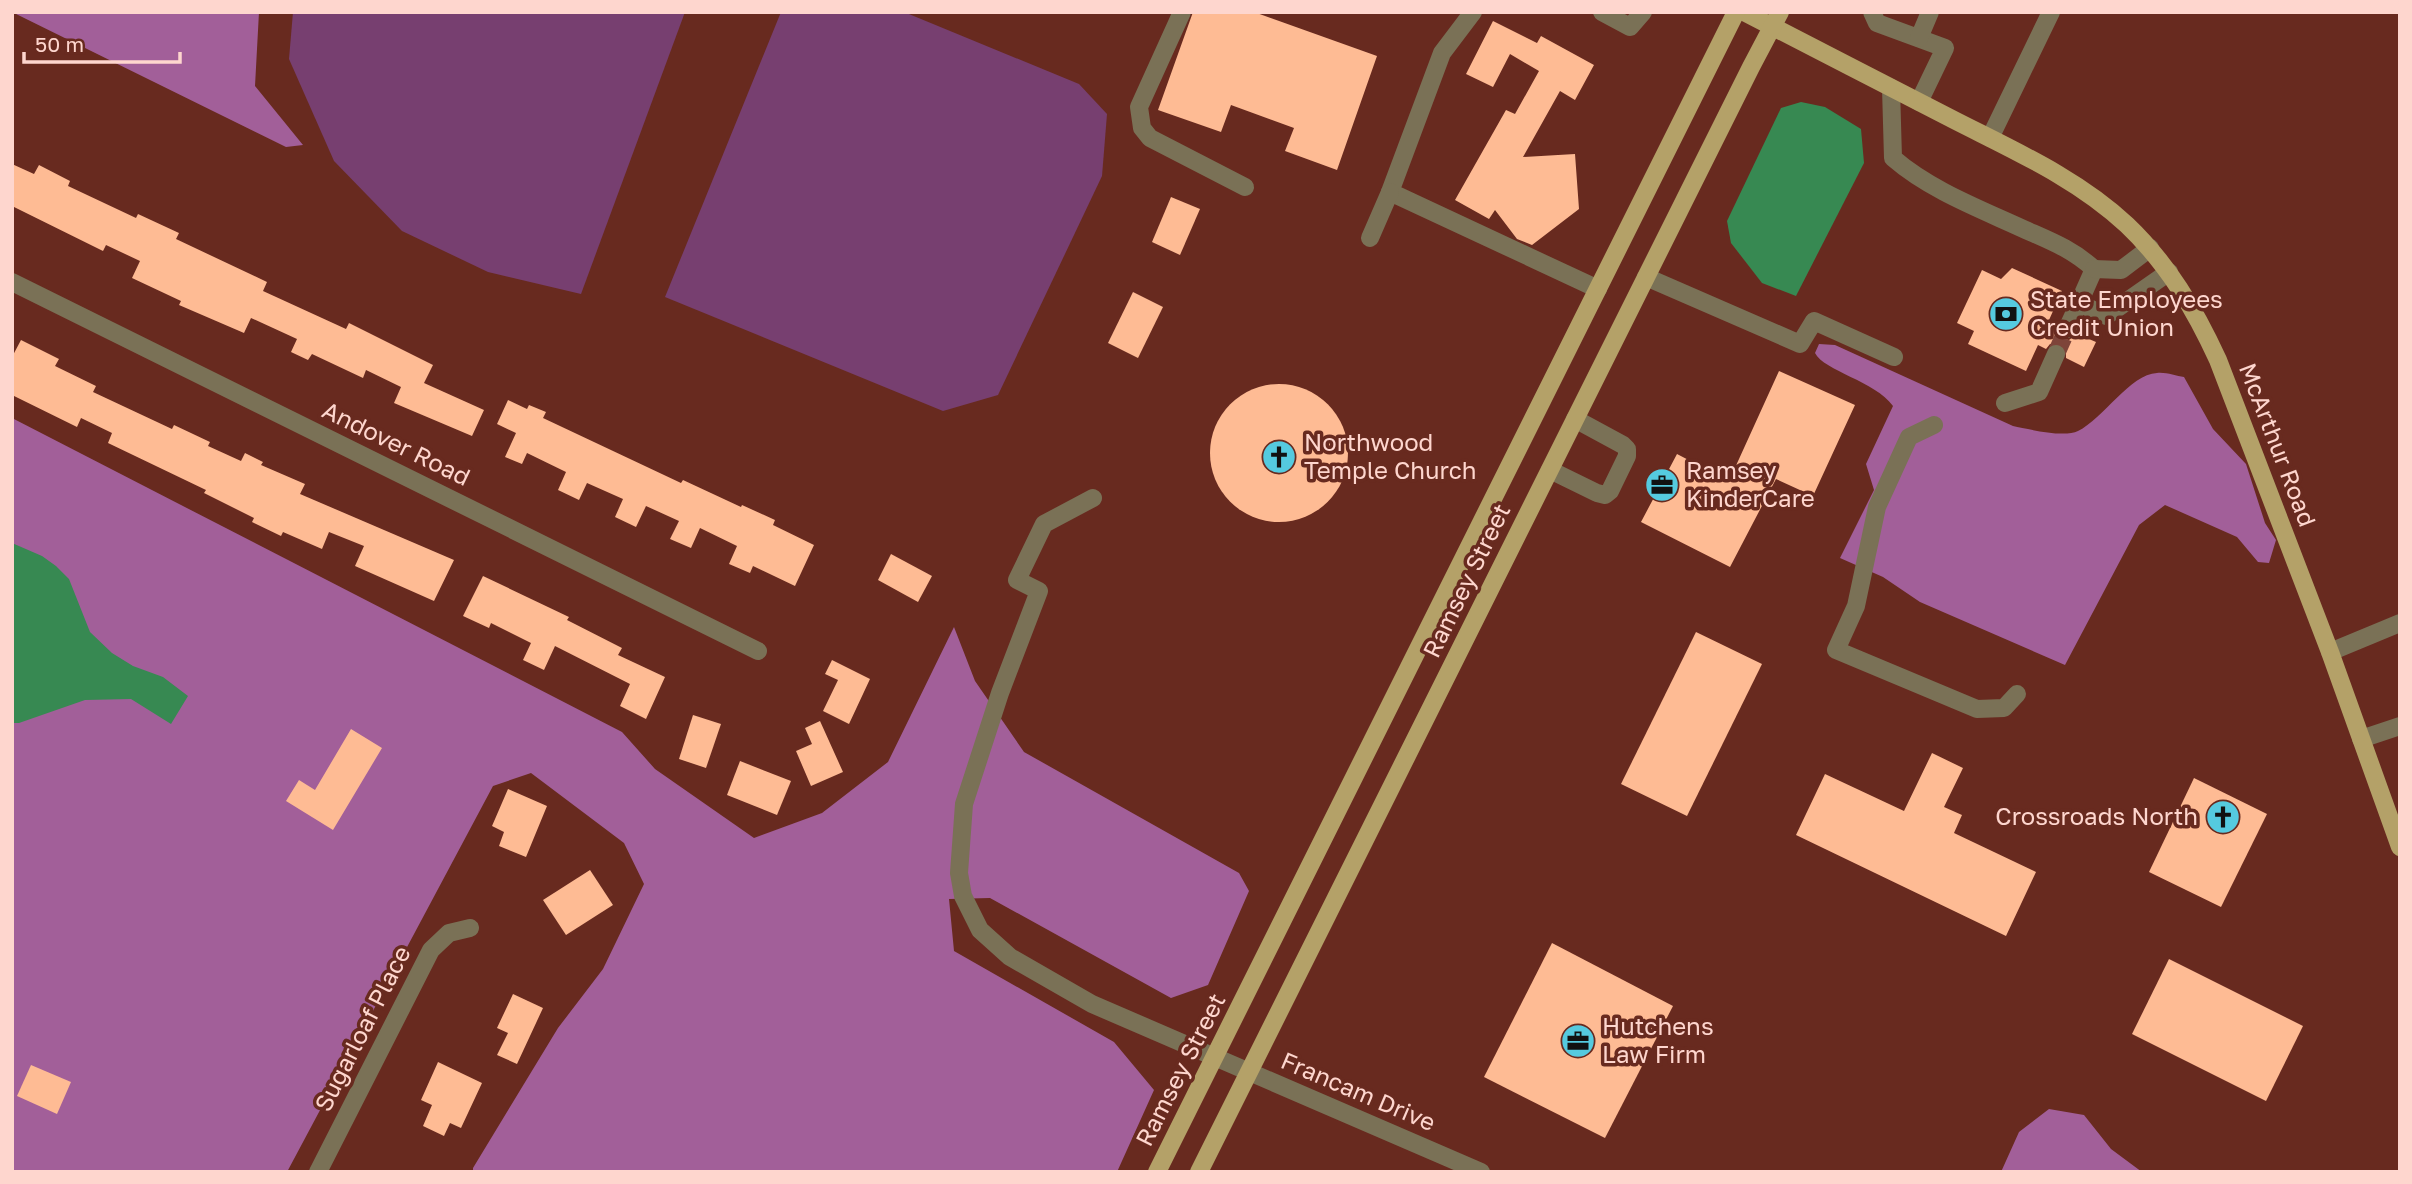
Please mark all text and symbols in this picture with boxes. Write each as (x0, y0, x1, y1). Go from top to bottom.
scale bar (24, 21, 180, 65)
text: 50 m (35, 31, 84, 57)
place label: State Employees Credit Union (2030, 284, 2223, 341)
bank icon: State Employees Credit Union (1987, 295, 2025, 333)
street label: McArthur Road (2234, 359, 2323, 530)
street label: Andover Road (318, 394, 475, 491)
place label: Northwood Temple Church (1304, 427, 1477, 484)
church icon: Northwood Temple Church (1260, 438, 1298, 476)
place label: Ramsey KinderCare (1686, 455, 1815, 512)
office icon: Ramsey KinderCare (1643, 466, 1681, 504)
street label: Ramsey Street (1416, 499, 1515, 662)
church icon: Crossroads North (2204, 798, 2242, 836)
place label: Crossroads North (1995, 801, 2198, 830)
street label: Sugarloaf Place (308, 941, 416, 1116)
street label: Ramsey Street (1129, 988, 1231, 1151)
place label: Hutchens Law Firm (1602, 1011, 1714, 1068)
office icon: Hutchens Law Firm (1559, 1022, 1597, 1060)
street label: Francam Drive (1277, 1045, 1440, 1136)

